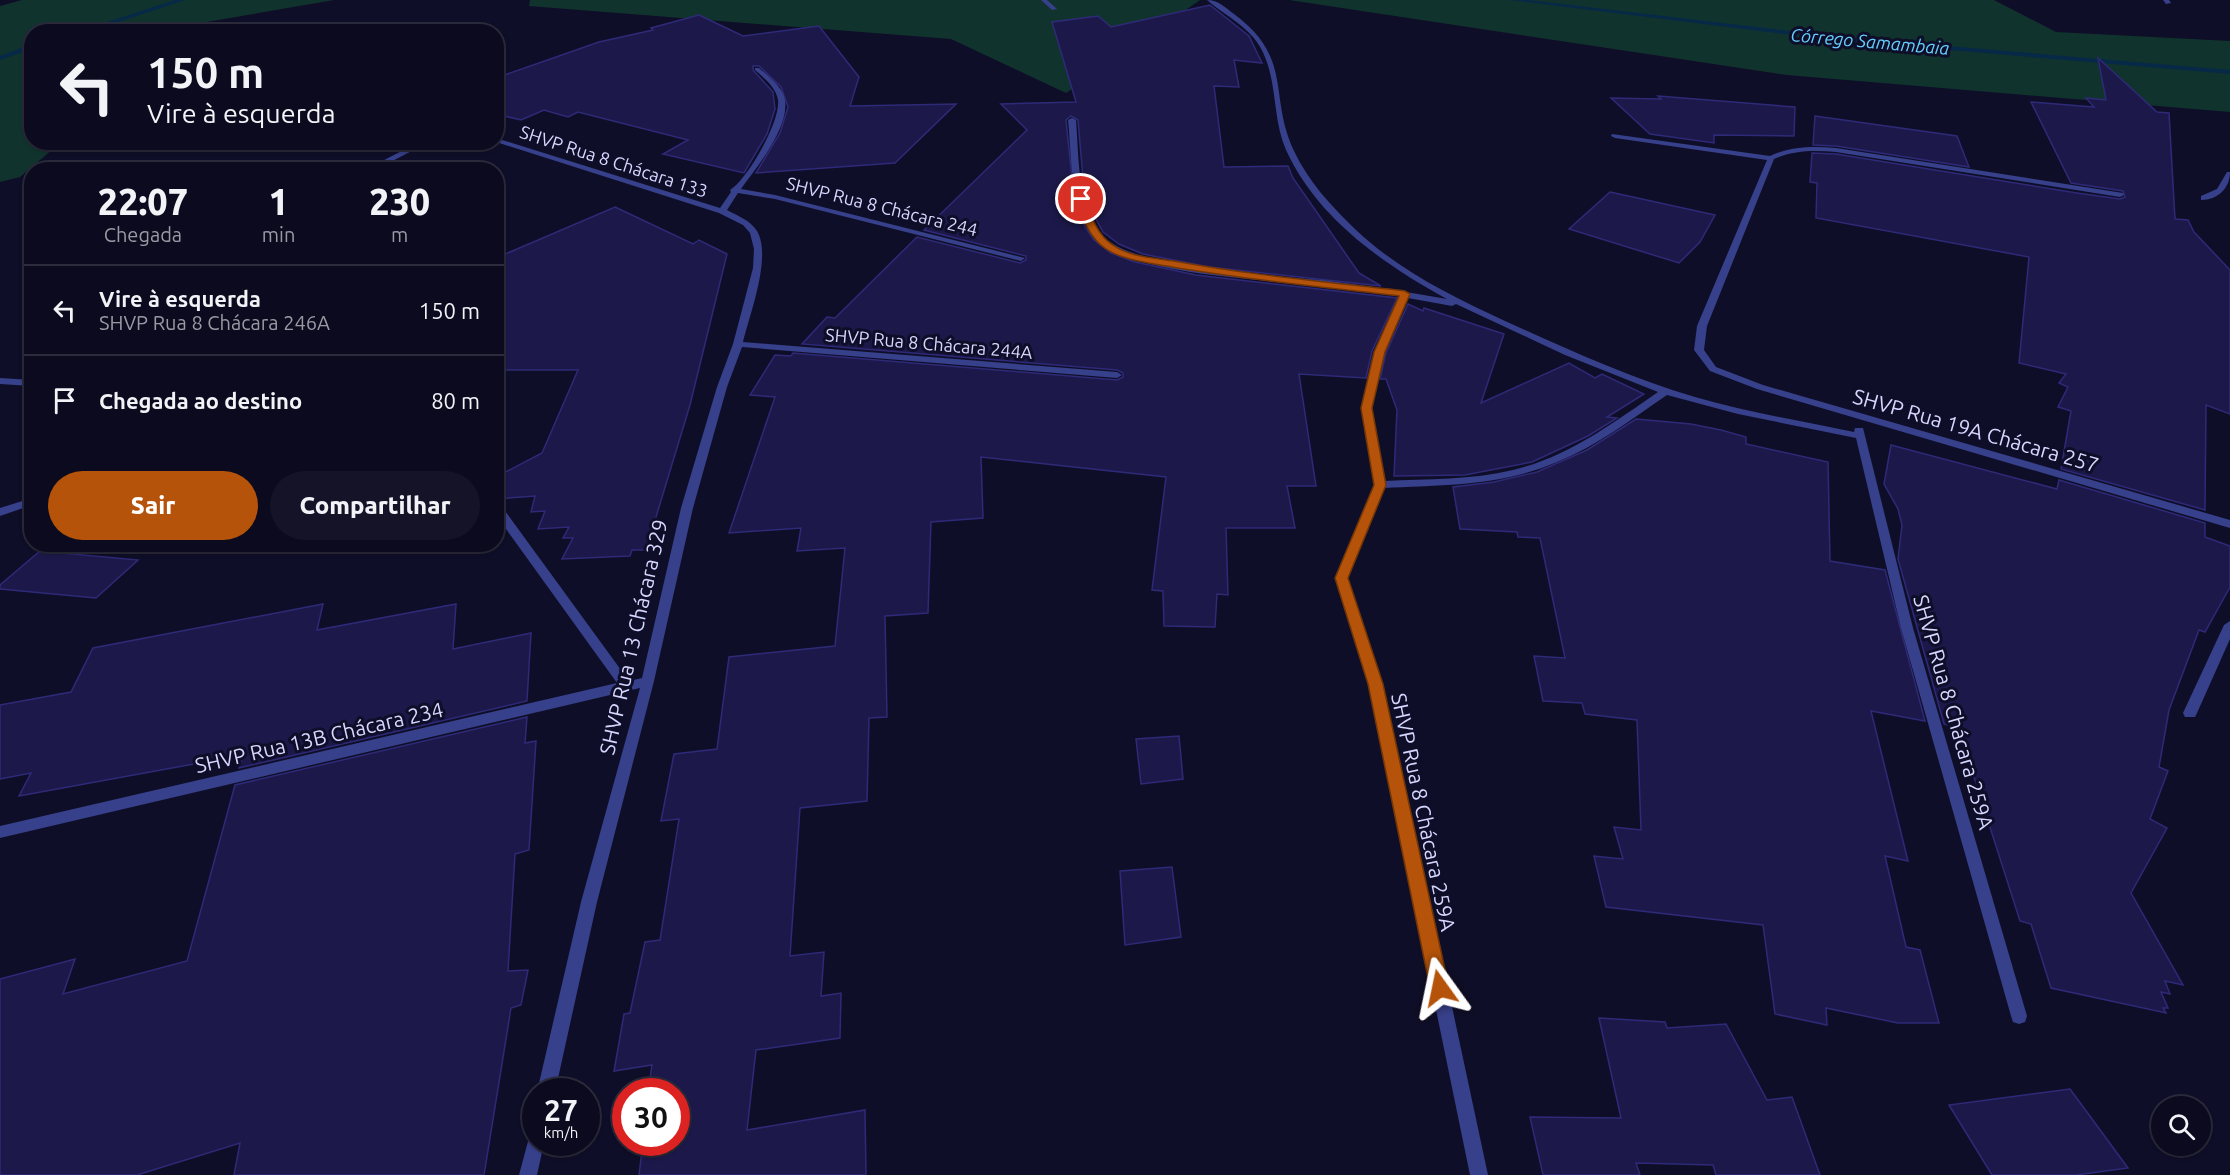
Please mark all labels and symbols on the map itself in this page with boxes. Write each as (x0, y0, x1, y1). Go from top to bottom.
water label: Córrego Samambaia (1790, 24, 1951, 58)
street label: SHVP Rua 8 Chácara 133 (518, 121, 710, 201)
street label: SHVP Rua 8 Chácara 244 (784, 173, 980, 239)
pin (1055, 173, 1106, 224)
street label: SHVP Rua 8 Chácara 244A (825, 324, 1034, 362)
street label: SHVP Rua 19A Chácara 257 (1850, 383, 2102, 477)
street label: SHVP Rua 13 Chácara 329 (594, 517, 672, 757)
street label: SHVP Rua 8 Chácara 259A (1909, 592, 1999, 832)
street label: SHVP Rua 8 Chácara 259A (1387, 691, 1461, 933)
street label: SHVP Rua 13B Chácara 234 (193, 697, 445, 777)
position arrow (1408, 956, 1472, 1020)
speed limit sign: 30 (612, 1078, 690, 1156)

